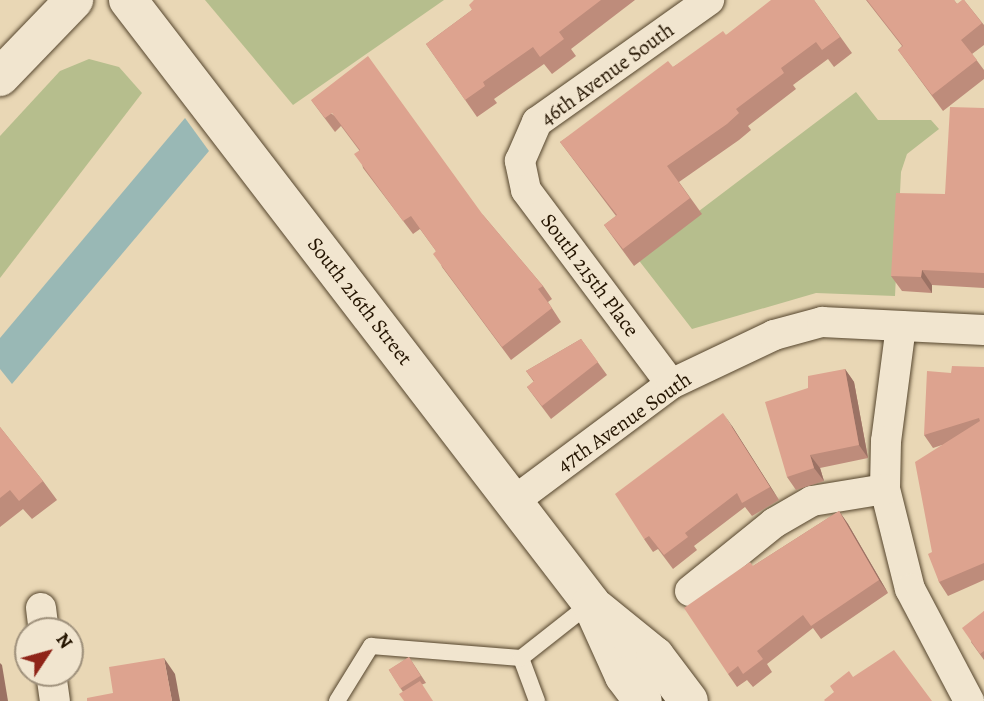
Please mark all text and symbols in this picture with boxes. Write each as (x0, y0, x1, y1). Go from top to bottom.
street label: 46th Avenue South (535, 17, 679, 131)
street label: South 215th Place (535, 208, 645, 342)
street label: South 216th Street (302, 232, 418, 370)
street label: 47th Avenue South (552, 366, 696, 478)
north arrow (14, 617, 84, 687)
text: N (50, 628, 79, 654)

